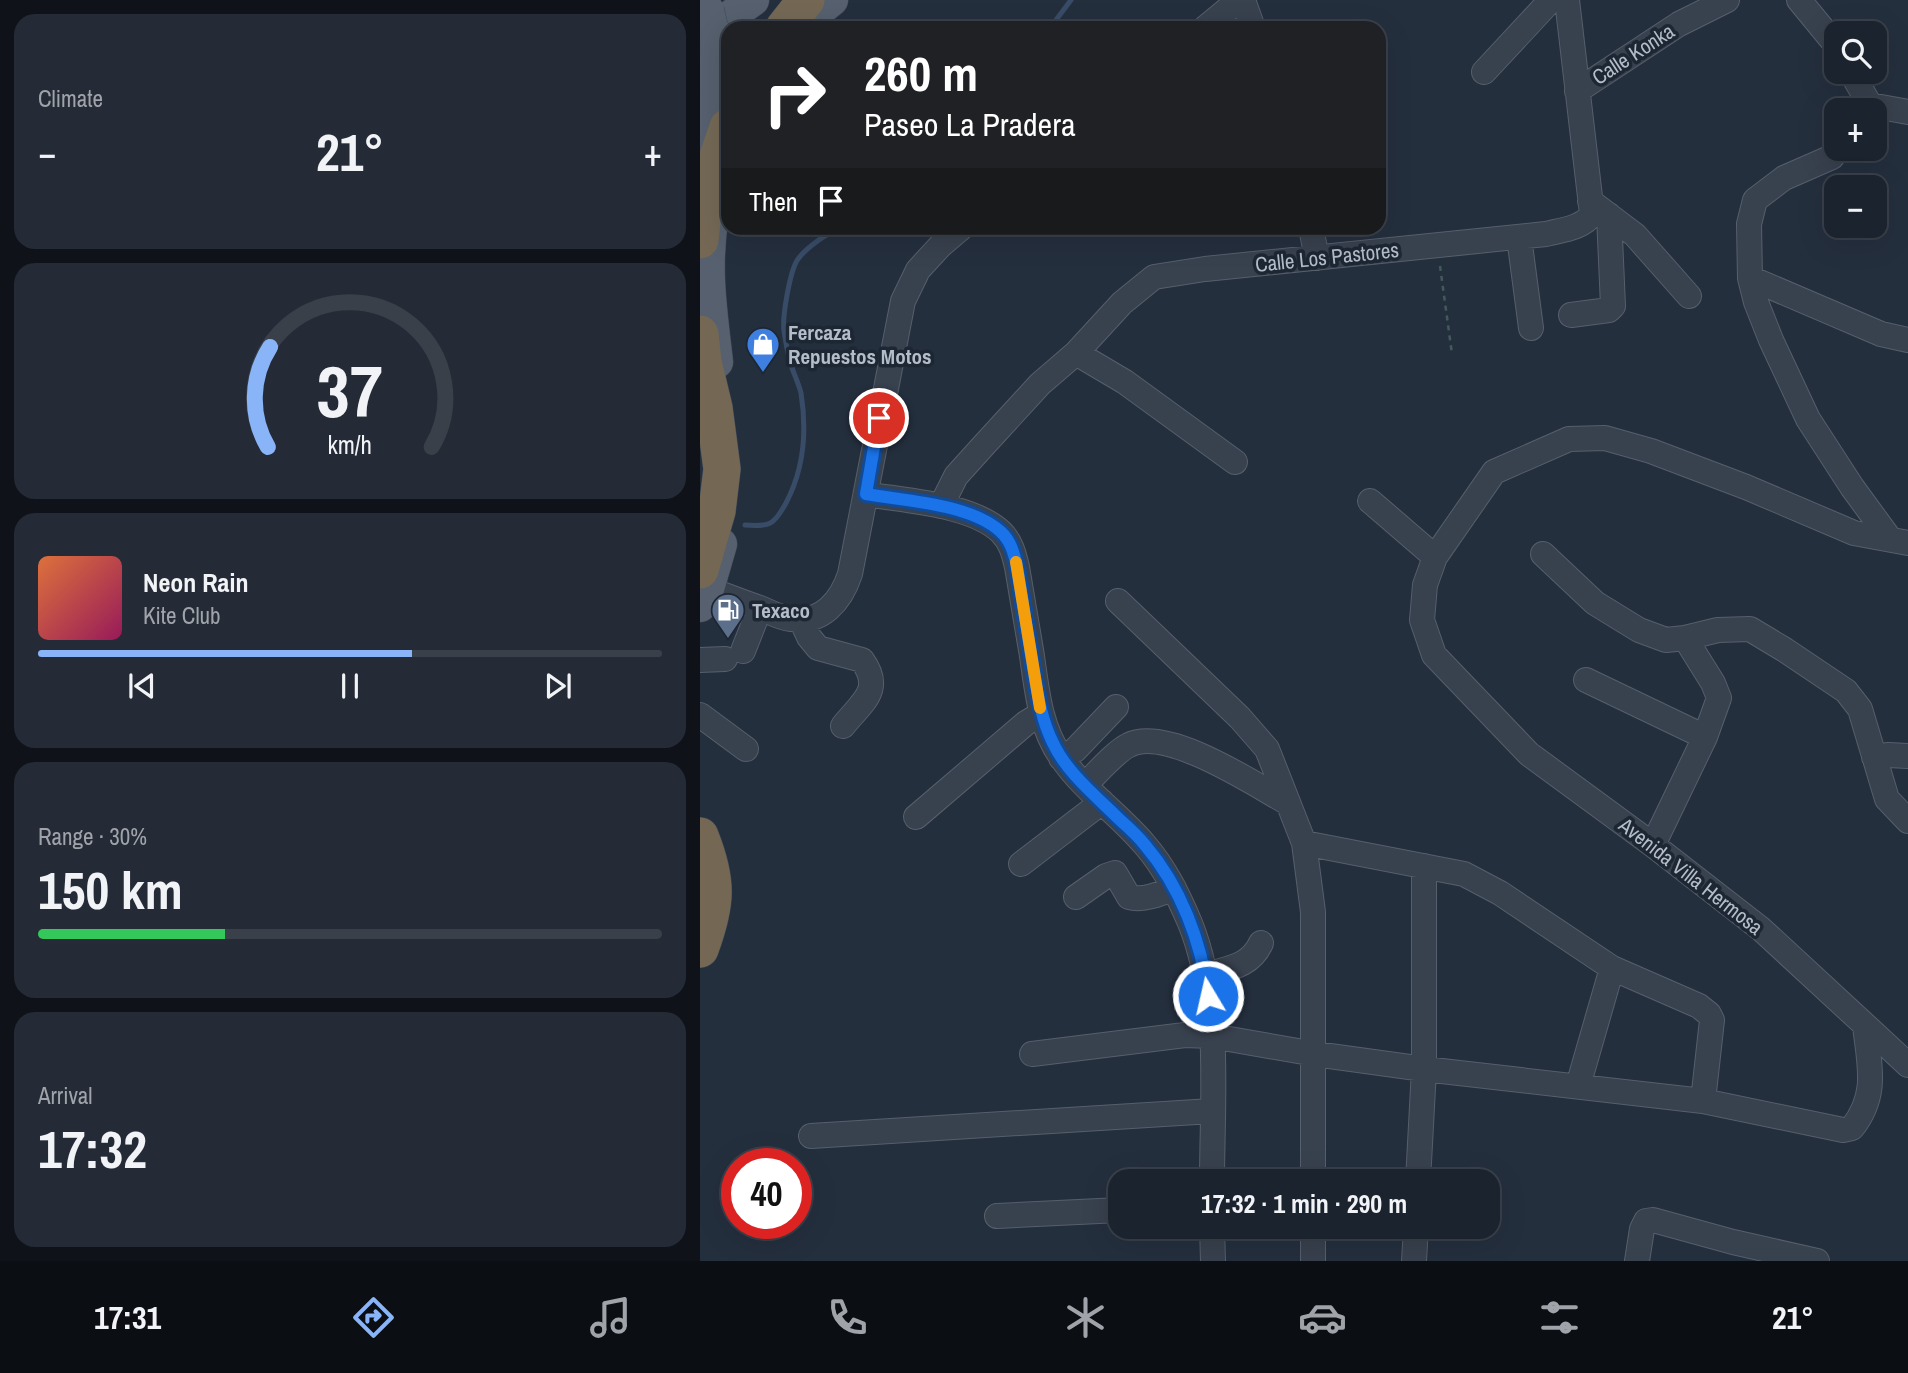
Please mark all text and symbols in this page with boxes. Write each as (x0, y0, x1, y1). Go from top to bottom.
street label: Calle Konka (1586, 16, 1680, 91)
map controls (1824, 21, 1887, 238)
button: search (1824, 21, 1887, 84)
text: 260 m (864, 40, 978, 106)
icon: right (749, 49, 840, 140)
text: Climate (38, 83, 103, 114)
button: + (1824, 98, 1887, 161)
text: Paseo La Pradera (864, 103, 1076, 146)
text: 21° (316, 117, 384, 187)
text: − (38, 127, 56, 178)
text: + (644, 127, 662, 178)
button: − (1824, 175, 1887, 238)
icon: arrive (812, 182, 850, 220)
text: Then (749, 184, 798, 219)
street label: Calle Los Pastores (1254, 235, 1400, 279)
place label: Fercaza Repuestos Motos (788, 318, 932, 371)
shop icon: Fercaza Repuestos Motos (744, 325, 782, 374)
text: 37 (317, 343, 383, 441)
pin (849, 388, 909, 448)
icon: arrive (860, 399, 898, 437)
text: km/h (328, 428, 372, 462)
text: Neon Rain (143, 565, 248, 600)
fuel station icon: Texaco (709, 591, 747, 640)
place label: Texaco (752, 596, 810, 625)
text: Kite Club (143, 600, 221, 631)
icon: previous (123, 667, 161, 705)
icon: pause (331, 667, 369, 705)
icon: next (539, 667, 577, 705)
street label: Avenida Villa Hermosa (1612, 810, 1769, 942)
text: Range · 30% (38, 821, 147, 852)
text: 150 km (38, 855, 183, 925)
position arrow (1171, 959, 1245, 1033)
text: Arrival (38, 1080, 93, 1111)
text: 17:32 (38, 1114, 147, 1184)
speed limit sign: 40 (721, 1148, 812, 1239)
text: 17:32 · 1 min · 290 m (1201, 1186, 1407, 1221)
icon: directions (349, 1293, 398, 1342)
icon: music (586, 1293, 635, 1342)
icon: phone (823, 1293, 872, 1342)
icon: climate (1061, 1293, 1110, 1342)
icon: car (1298, 1293, 1347, 1342)
icon: filters (1535, 1293, 1584, 1342)
text: 17:31 (94, 1296, 161, 1339)
text: 21° (1772, 1296, 1814, 1339)

